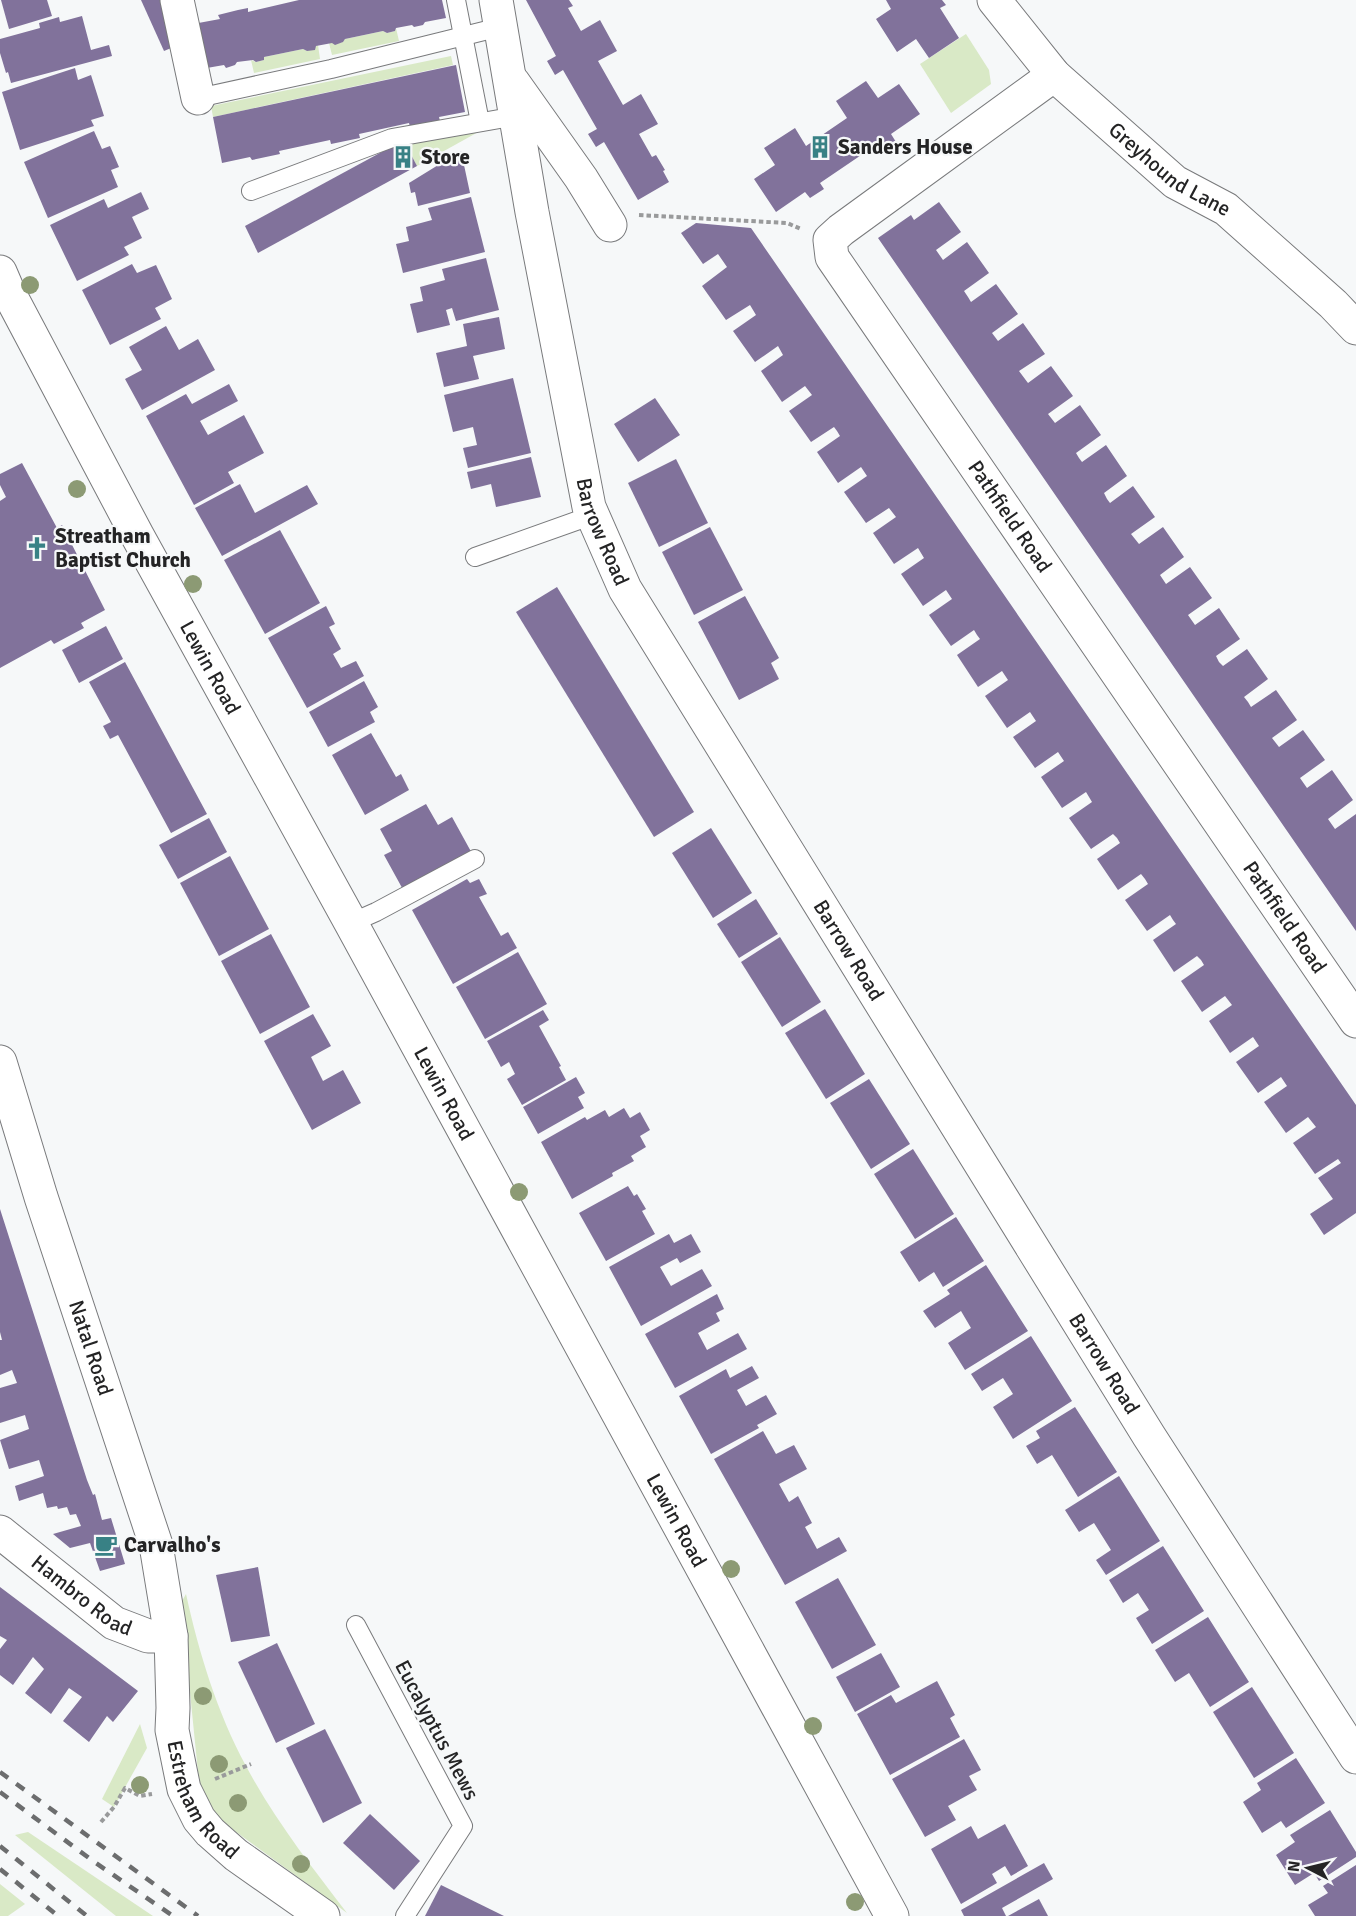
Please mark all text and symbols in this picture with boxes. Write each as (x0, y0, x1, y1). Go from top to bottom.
street label: Greyhound Lane (1103, 116, 1235, 222)
building icon: Sanders House (807, 134, 833, 160)
place label: Sanders House (838, 134, 973, 160)
building icon: Store (390, 144, 416, 170)
place label: Store (421, 144, 470, 170)
street label: Pathfield Road (962, 455, 1057, 577)
street label: Barrow Road (571, 476, 635, 590)
place label: Streatham Baptist Church (55, 523, 191, 573)
church icon: Streatham Baptist Church (24, 535, 50, 561)
street label: Lewin Road (174, 616, 246, 719)
street label: Pathfield Road (1237, 856, 1332, 978)
street label: Barrow Road (808, 895, 890, 1006)
street label: Lewin Road (408, 1042, 480, 1145)
street label: Natal Road (63, 1297, 119, 1399)
street label: Barrow Road (1063, 1308, 1145, 1419)
street label: Lewin Road (640, 1469, 712, 1572)
cafe icon: Carvalho's (93, 1532, 119, 1558)
place label: Carvalho's (124, 1532, 221, 1558)
street label: Hambro Road (26, 1549, 136, 1642)
street label: Eucalyptus Mews (389, 1656, 485, 1804)
street label: Estreham Road (161, 1738, 245, 1865)
north arrow (1278, 1838, 1338, 1898)
text: N (1284, 1860, 1305, 1873)

